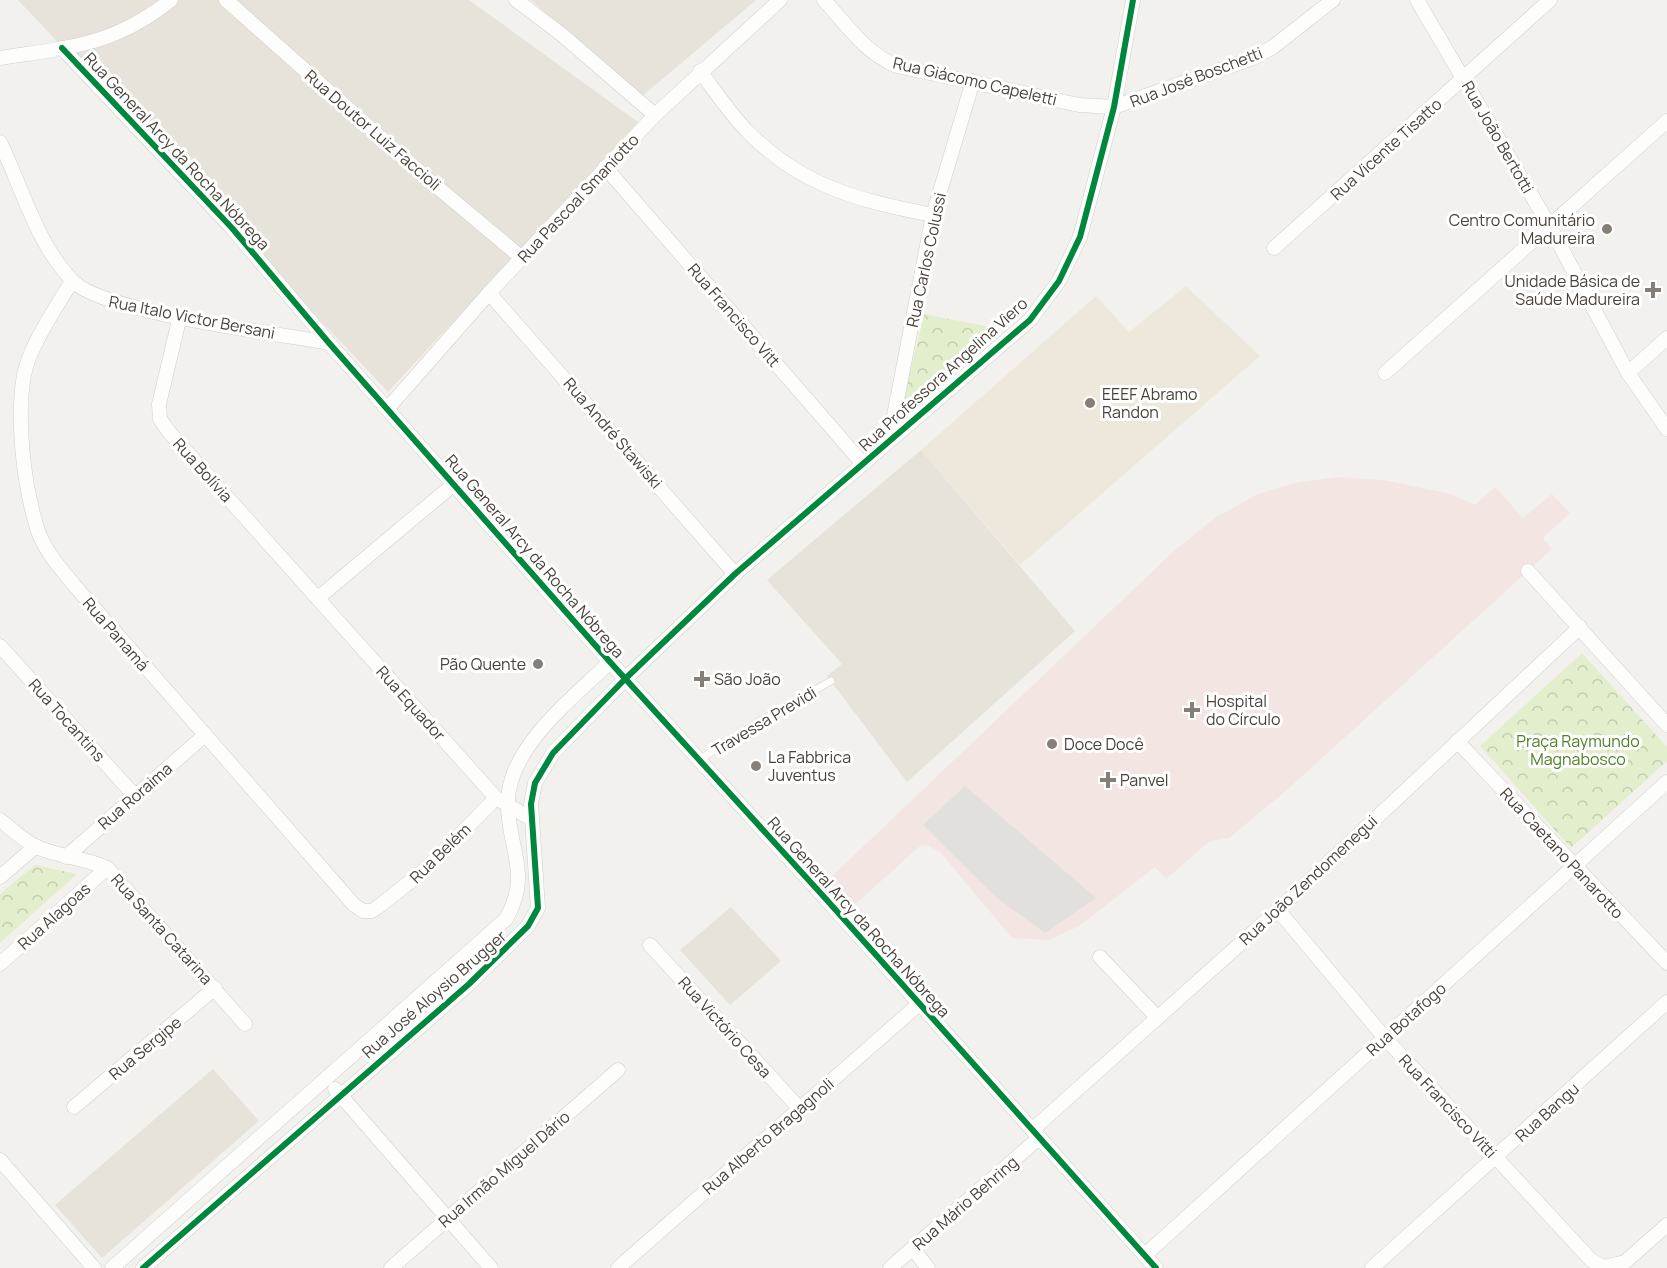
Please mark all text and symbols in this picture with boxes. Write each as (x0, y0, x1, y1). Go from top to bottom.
street label: Rua José Boschetti (1127, 42, 1265, 112)
street label: Rua General Arcy da Rocha Nóbrega (79, 47, 275, 255)
street label: Rua Giácomo Capeletti (891, 51, 1059, 111)
street label: Rua Doutor Luiz Faccioli (300, 65, 446, 195)
street label: Rua João Bertotti (1457, 77, 1539, 197)
street label: Rua Vicente Tisatto (1326, 93, 1446, 205)
street label: Rua Pascoal Smaniotto (512, 129, 644, 267)
street label: Rua Carlos Colussi (901, 191, 951, 329)
place label: Centro Comunitário Madureira (1449, 209, 1595, 249)
marker: Centro Comunitário Madureira (1600, 222, 1614, 236)
street label: Rua Francisco Vitt (683, 259, 785, 372)
place label: Unidade Básica de Saúde Madureira (1505, 270, 1640, 310)
marker: Unidade Básica de Saúde Madureira (1644, 281, 1662, 299)
street label: Rua Italo Victor Bersani (107, 290, 277, 344)
street label: Rua Professora Angelina Viero (854, 292, 1032, 456)
street label: Rua André Stawiski (559, 373, 667, 493)
place label: EEEF Abramo Randon (1102, 383, 1198, 423)
marker: EEEF Abramo Randon (1083, 396, 1097, 410)
street label: Rua Bolívia (168, 433, 238, 507)
street label: Rua General Arcy da Rocha Nóbrega (440, 450, 630, 662)
street label: Rua Panamá (78, 593, 154, 675)
place label: Pão Quente (440, 653, 526, 675)
marker: Pão Quente (531, 657, 545, 671)
street label: Rua Equador (372, 661, 451, 745)
place label: São João (714, 668, 781, 690)
marker: São João (695, 672, 709, 686)
street label: Rua Tocantins (24, 674, 110, 766)
street label: Travessa Previdi (708, 681, 820, 761)
place label: Hospital do Círculo (1206, 690, 1281, 730)
marker: Hospital do Círculo (1183, 701, 1201, 719)
park label: Praça Raymundo Magnabosco (1516, 730, 1640, 770)
place label: Doce Docê (1064, 733, 1144, 755)
marker: Doce Docê (1045, 737, 1059, 751)
place label: La Fabbrica Juventus (768, 746, 851, 786)
street label: Rua Roraima (93, 758, 177, 834)
marker: La Fabbrica Juventus (749, 759, 763, 773)
place label: Panvel (1120, 769, 1169, 791)
marker: Panvel (1101, 773, 1115, 787)
street label: Rua Caetano Panarotto (1495, 783, 1629, 923)
street label: Rua João Zendomenegui (1234, 810, 1382, 950)
street label: Rua General Arcy da Rocha Nóbrega (763, 812, 955, 1022)
street label: Rua Belém (405, 818, 475, 888)
street label: Rua Santa Catarina (106, 869, 218, 989)
street label: Rua Alagoas (13, 877, 95, 955)
street label: Rua José Aloysio Brugger (357, 925, 511, 1063)
street label: Rua Victório Cesa (674, 972, 776, 1082)
street label: Rua Botafogo (1361, 977, 1451, 1061)
street label: Rua Sergipe (104, 1011, 186, 1085)
street label: Rua Francisco Vitti (1394, 1049, 1502, 1163)
street label: Rua Alberto Bragagnoli (698, 1073, 838, 1199)
street label: Rua Bangu (1510, 1077, 1584, 1147)
street label: Rua Irmão Miguel Dário (434, 1106, 574, 1232)
street label: Rua Mário Behring (907, 1151, 1023, 1255)

